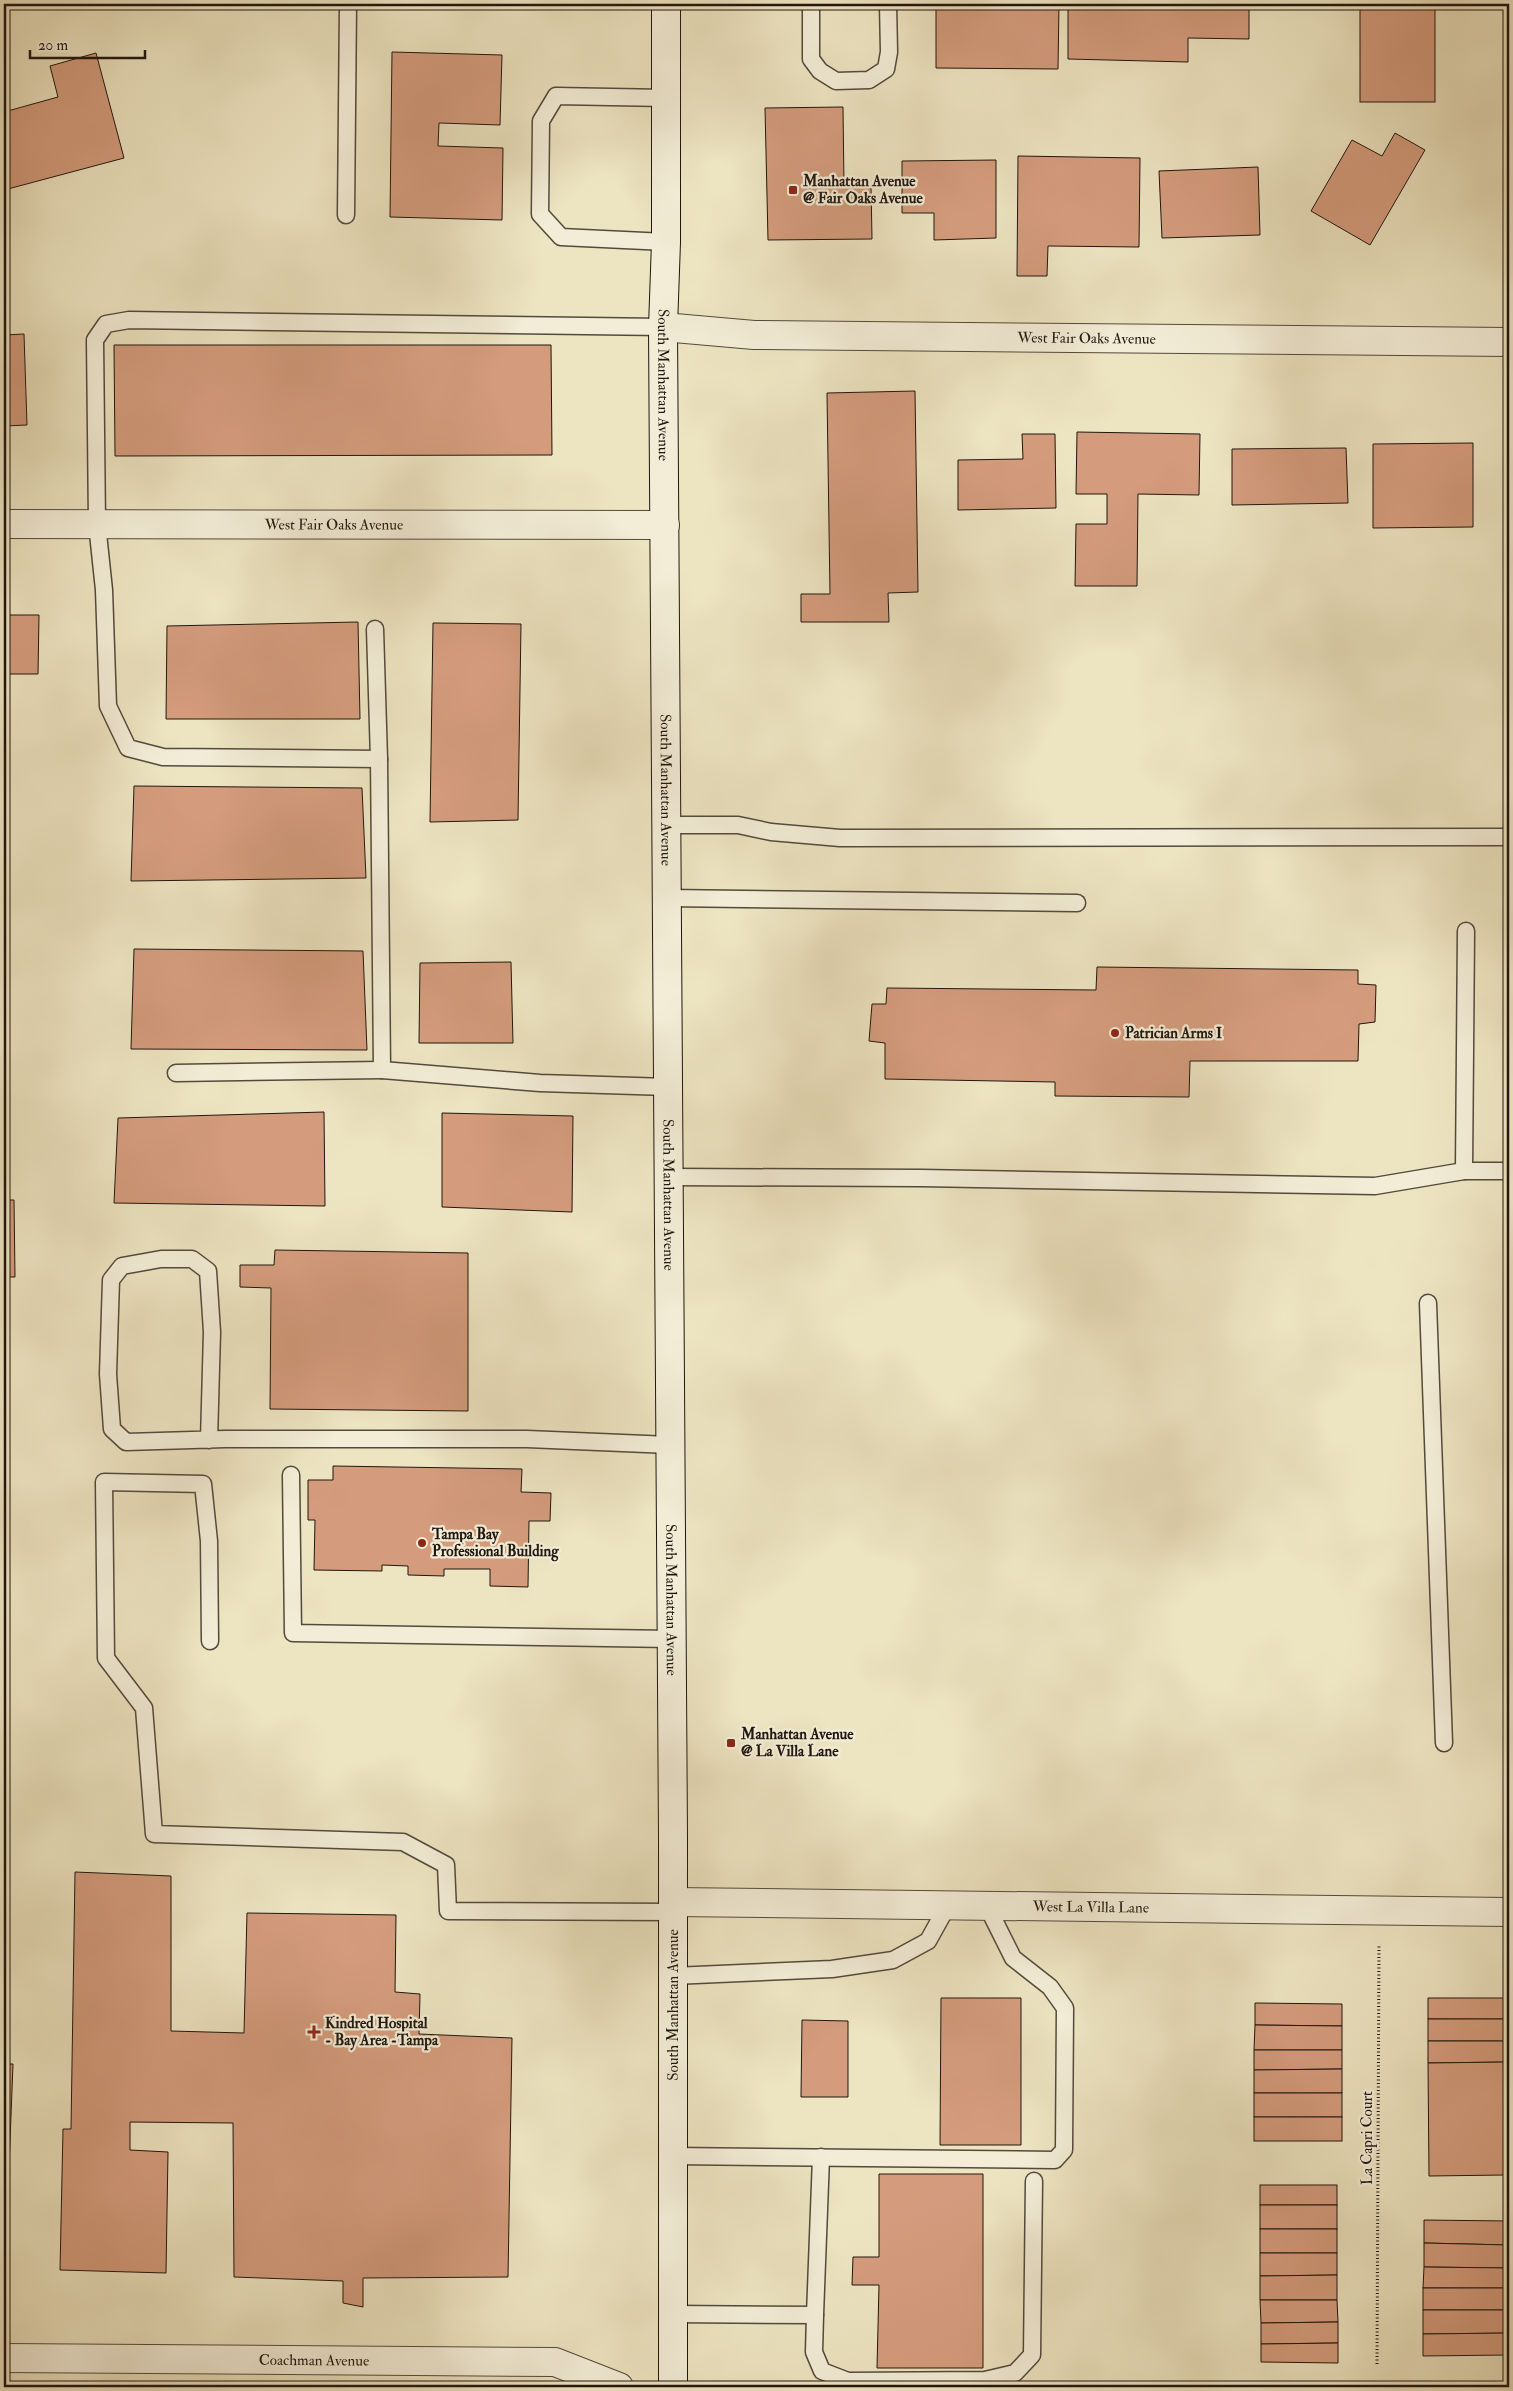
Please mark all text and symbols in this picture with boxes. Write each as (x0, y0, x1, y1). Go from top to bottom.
scale bar (30, 28, 145, 60)
text: 20 m (38, 36, 68, 55)
place label: Manhattan Avenue @ Fair Oaks Avenue (802, 172, 923, 208)
marker: Manhattan Avenue @ Fair Oaks Avenue (787, 184, 799, 196)
street label: South Manhattan Avenue (653, 309, 673, 461)
street label: West Fair Oaks Avenue (1016, 328, 1156, 349)
street label: West Fair Oaks Avenue (264, 515, 403, 535)
street label: South Manhattan Avenue (656, 714, 676, 866)
place label: Patrician Arms I (1125, 1024, 1222, 1043)
marker: Patrician Arms I (1109, 1027, 1121, 1039)
street label: South Manhattan Avenue (658, 1119, 678, 1271)
street label: South Manhattan Avenue (661, 1524, 681, 1676)
place label: Tampa Bay Professional Building (431, 1525, 559, 1562)
marker: Tampa Bay Professional Building (416, 1537, 428, 1549)
place label: Manhattan Avenue @ La Villa Lane (740, 1725, 854, 1761)
marker: Manhattan Avenue @ La Villa Lane (725, 1737, 737, 1749)
street label: West La Villa Lane (1032, 1897, 1149, 1918)
street label: South Manhattan Avenue (664, 1929, 683, 2081)
place label: Kindred Hospital - Bay Area -Tampa (325, 2014, 439, 2051)
marker: Kindred Hospital - Bay Area -Tampa (307, 2025, 321, 2039)
street label: La Capri Court (1358, 2091, 1378, 2185)
street label: Coachman Avenue (259, 2351, 369, 2371)

